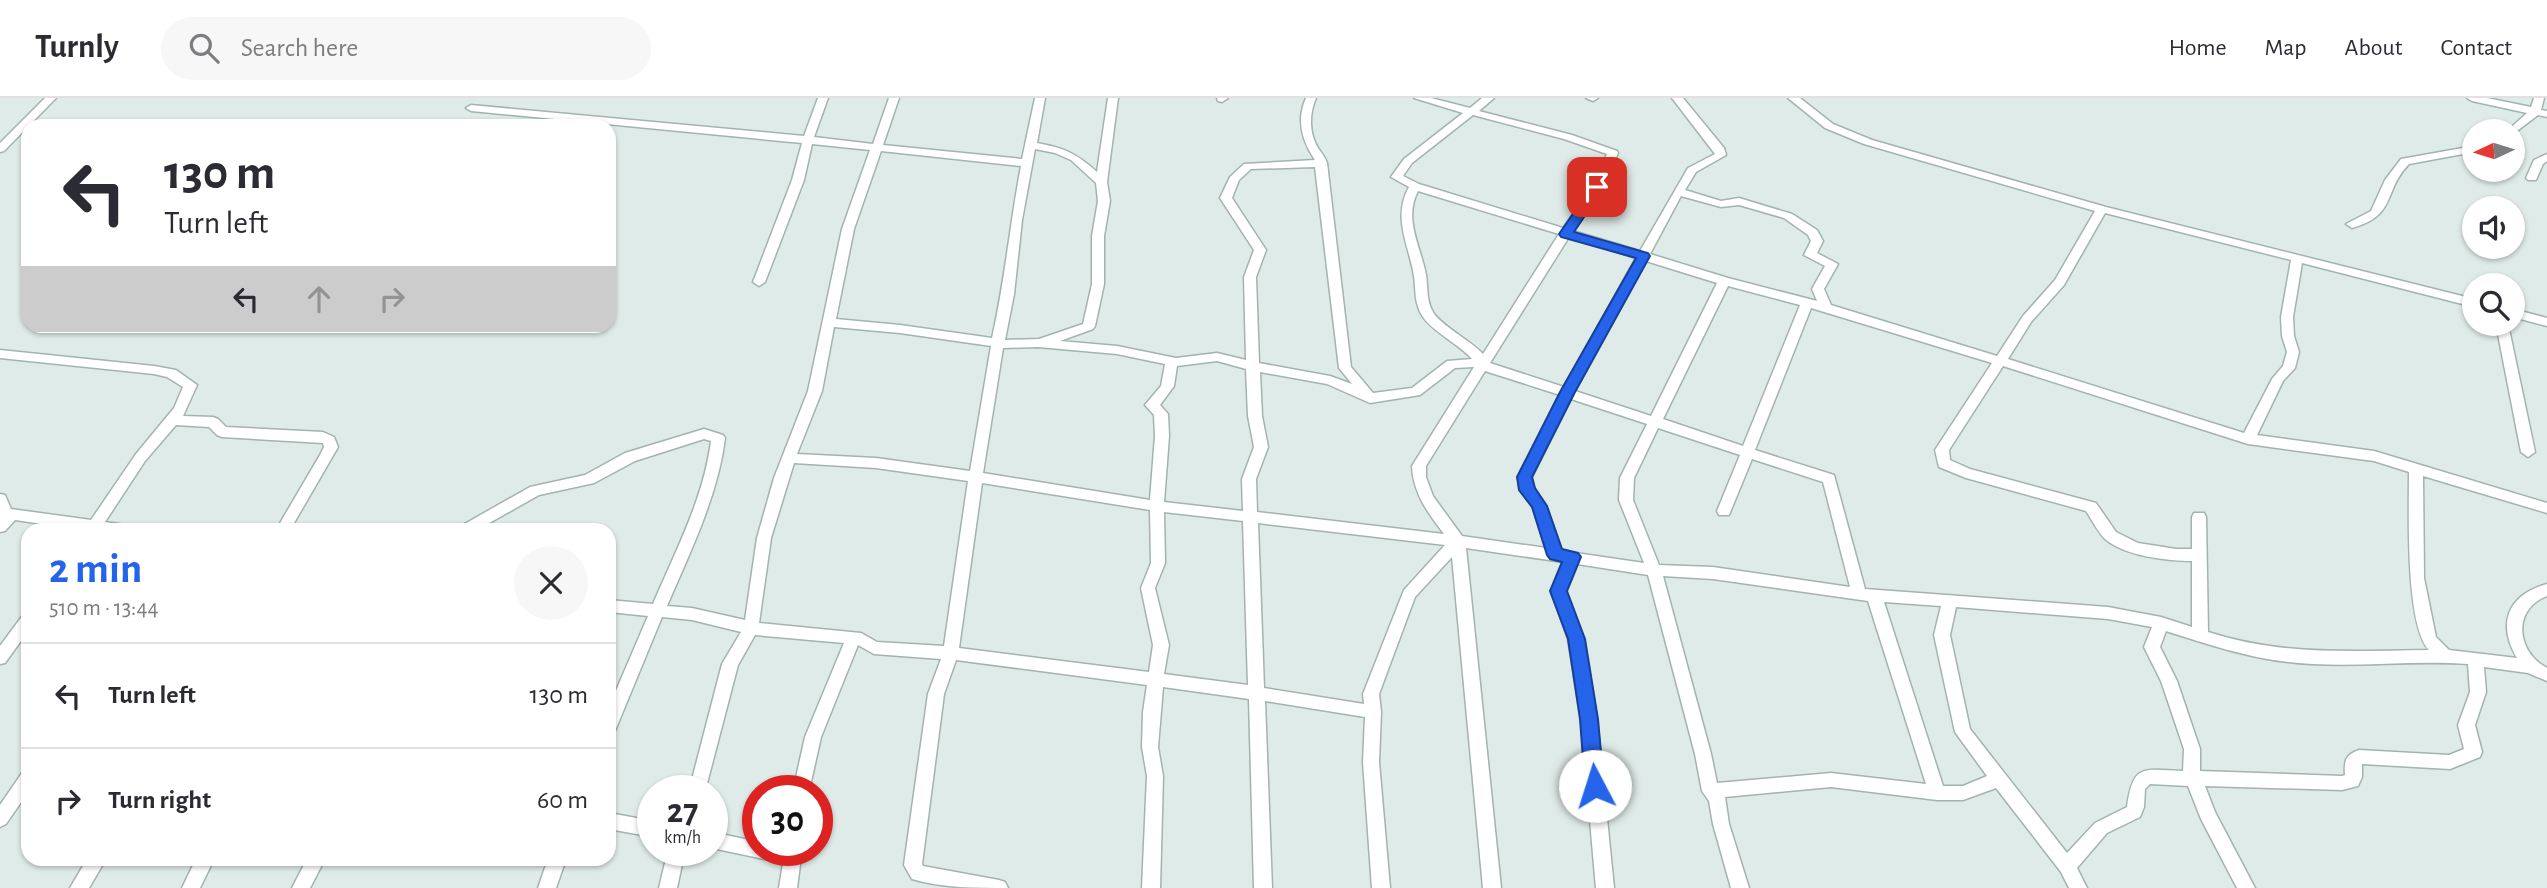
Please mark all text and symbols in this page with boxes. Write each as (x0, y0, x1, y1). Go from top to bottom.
search box (161, 17, 651, 80)
icon: search (185, 29, 223, 67)
text: Turnly (35, 31, 119, 64)
text: Search here (241, 35, 358, 61)
text: Home (2169, 36, 2227, 60)
text: Map (2265, 36, 2307, 60)
text: About (2345, 36, 2402, 60)
text: Contact (2440, 36, 2512, 60)
north arrow (2462, 119, 2525, 182)
map controls (2462, 119, 2525, 336)
icon: left (49, 147, 140, 238)
text: 130 m (164, 149, 275, 198)
pin (1567, 157, 1627, 217)
icon: arrive (1578, 168, 1616, 206)
button: sound (2462, 196, 2525, 259)
text: Turn left (164, 207, 268, 239)
button: search (2462, 273, 2525, 336)
icon: left (227, 280, 265, 318)
icon: ahead (300, 280, 338, 318)
icon: right (373, 280, 411, 318)
button: close (514, 546, 588, 620)
text: 2 min (49, 548, 142, 590)
text: 510 m · 13:44 (49, 597, 159, 620)
icon: left (49, 677, 87, 715)
text: Turn left (108, 682, 196, 708)
text: 130 m (530, 682, 588, 708)
position arrow (1558, 749, 1632, 823)
speed limit sign: 30 (742, 775, 833, 866)
icon: right (49, 782, 87, 820)
text: Turn right (108, 787, 211, 813)
text: 60 m (537, 787, 588, 813)
text: 27 (667, 794, 698, 829)
text: km/h (664, 829, 701, 847)

